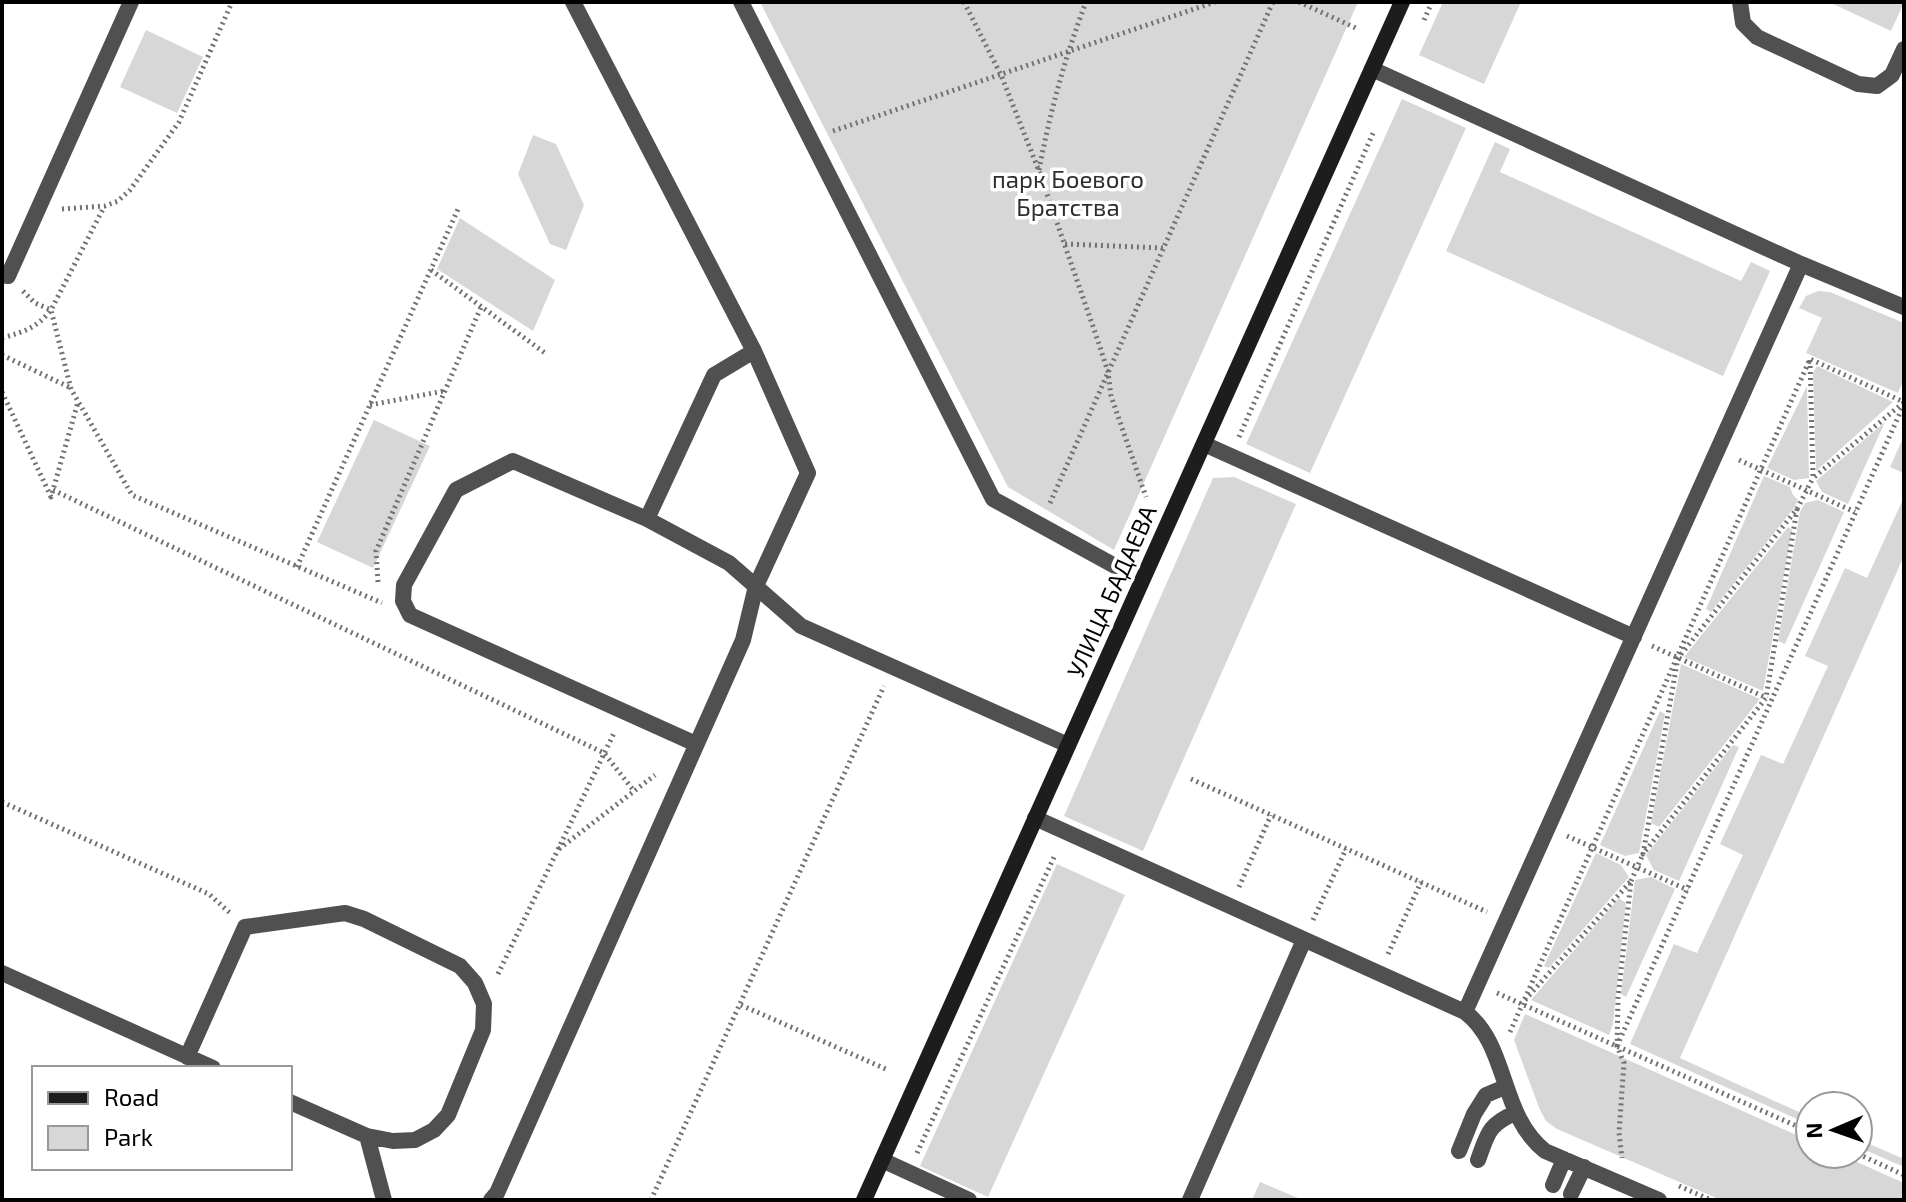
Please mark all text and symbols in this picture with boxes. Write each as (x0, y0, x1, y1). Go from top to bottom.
park label: парк Боевого Братства (992, 164, 1144, 221)
street label: УЛИЦА БАДАЕВА (1060, 500, 1162, 682)
legend (32, 1066, 292, 1170)
text: Road (104, 1082, 159, 1111)
north arrow (1794, 1090, 1874, 1170)
text: Park (104, 1122, 153, 1151)
text: N (1800, 1122, 1826, 1139)

